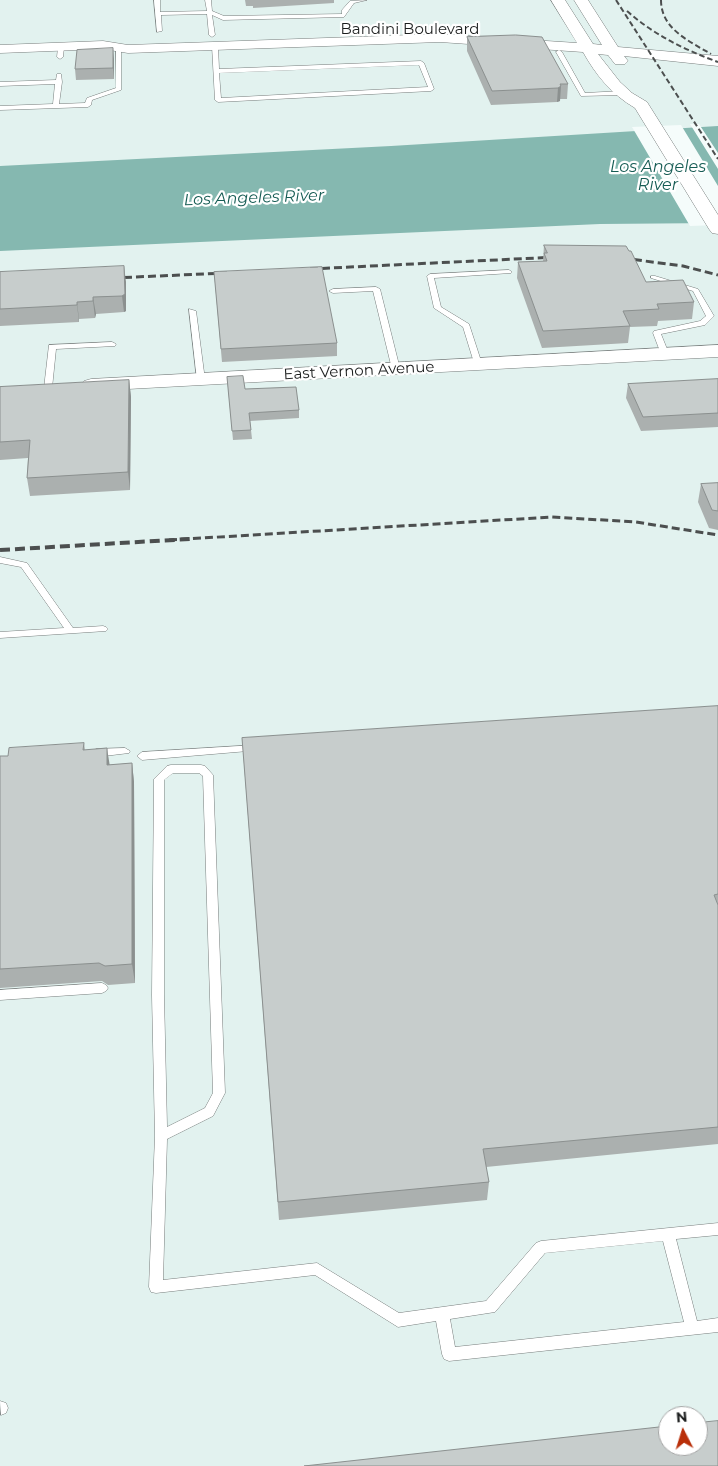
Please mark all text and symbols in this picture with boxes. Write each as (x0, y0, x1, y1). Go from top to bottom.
street label: Bandini Boulevard (340, 21, 480, 39)
water label: Los Angeles River (610, 157, 706, 195)
water label: Los Angeles River (183, 186, 325, 210)
street label: East Vernon Avenue (283, 358, 435, 384)
north arrow (658, 1406, 708, 1456)
text: N (675, 1408, 688, 1427)

